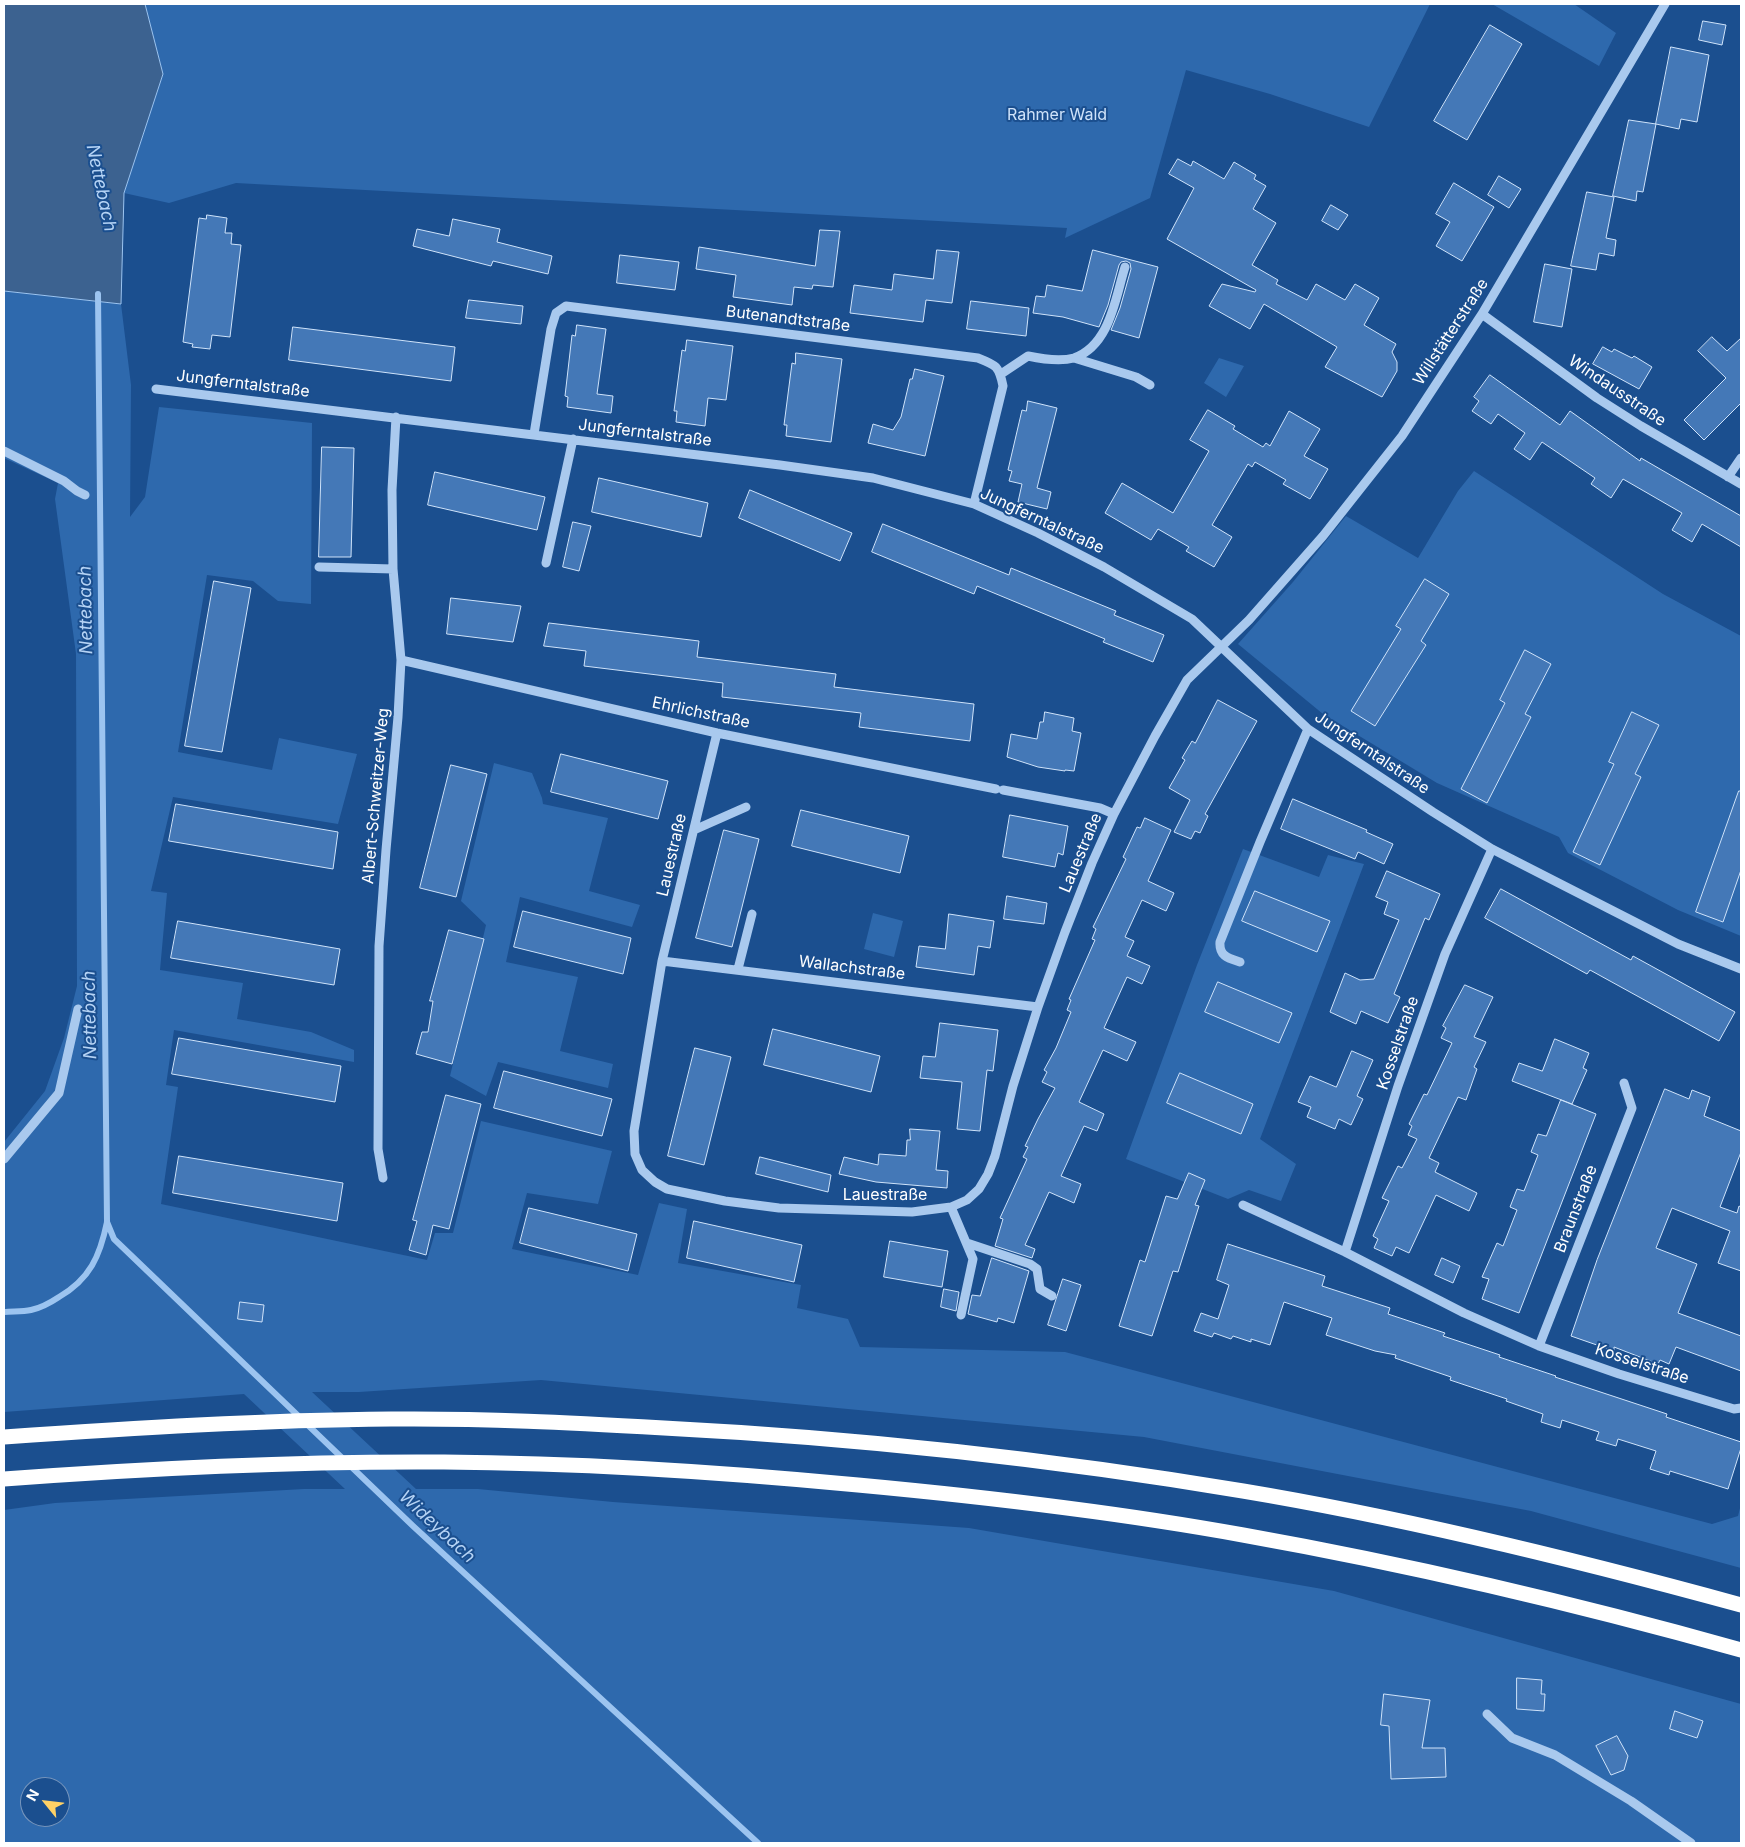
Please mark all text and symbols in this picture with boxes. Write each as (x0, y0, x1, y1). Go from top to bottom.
park label: Rahmer Wald (1007, 105, 1107, 125)
water label: Nettebach (81, 142, 121, 234)
street label: Willstätterstraße (1409, 275, 1493, 389)
street label: Butenandtstraße (725, 302, 851, 336)
street label: Windausstraße (1565, 351, 1669, 431)
street label: Jungferntalstraße (175, 366, 311, 402)
street label: Jungferntalstraße (577, 415, 713, 451)
street label: Jungferntalstraße (977, 484, 1107, 558)
water label: Nettebach (74, 566, 98, 654)
street label: Ehrlichstraße (650, 693, 752, 733)
street label: Albert-Schweitzer-Weg (359, 707, 393, 885)
street label: Jungferntalstraße (1311, 707, 1433, 799)
street label: Lauestraße (1056, 810, 1106, 896)
street label: Lauestraße (653, 812, 691, 898)
street label: Wallachstraße (798, 952, 906, 984)
water label: Nettebach (78, 971, 102, 1059)
street label: Kosselstraße (1373, 994, 1423, 1092)
street label: Braunstraße (1551, 1162, 1601, 1256)
street label: Lauestraße (843, 1185, 927, 1205)
street label: Kosselstraße (1593, 1340, 1691, 1388)
water label: Wideybach (394, 1486, 480, 1568)
north arrow (20, 1777, 70, 1827)
text: N (22, 1786, 42, 1804)

